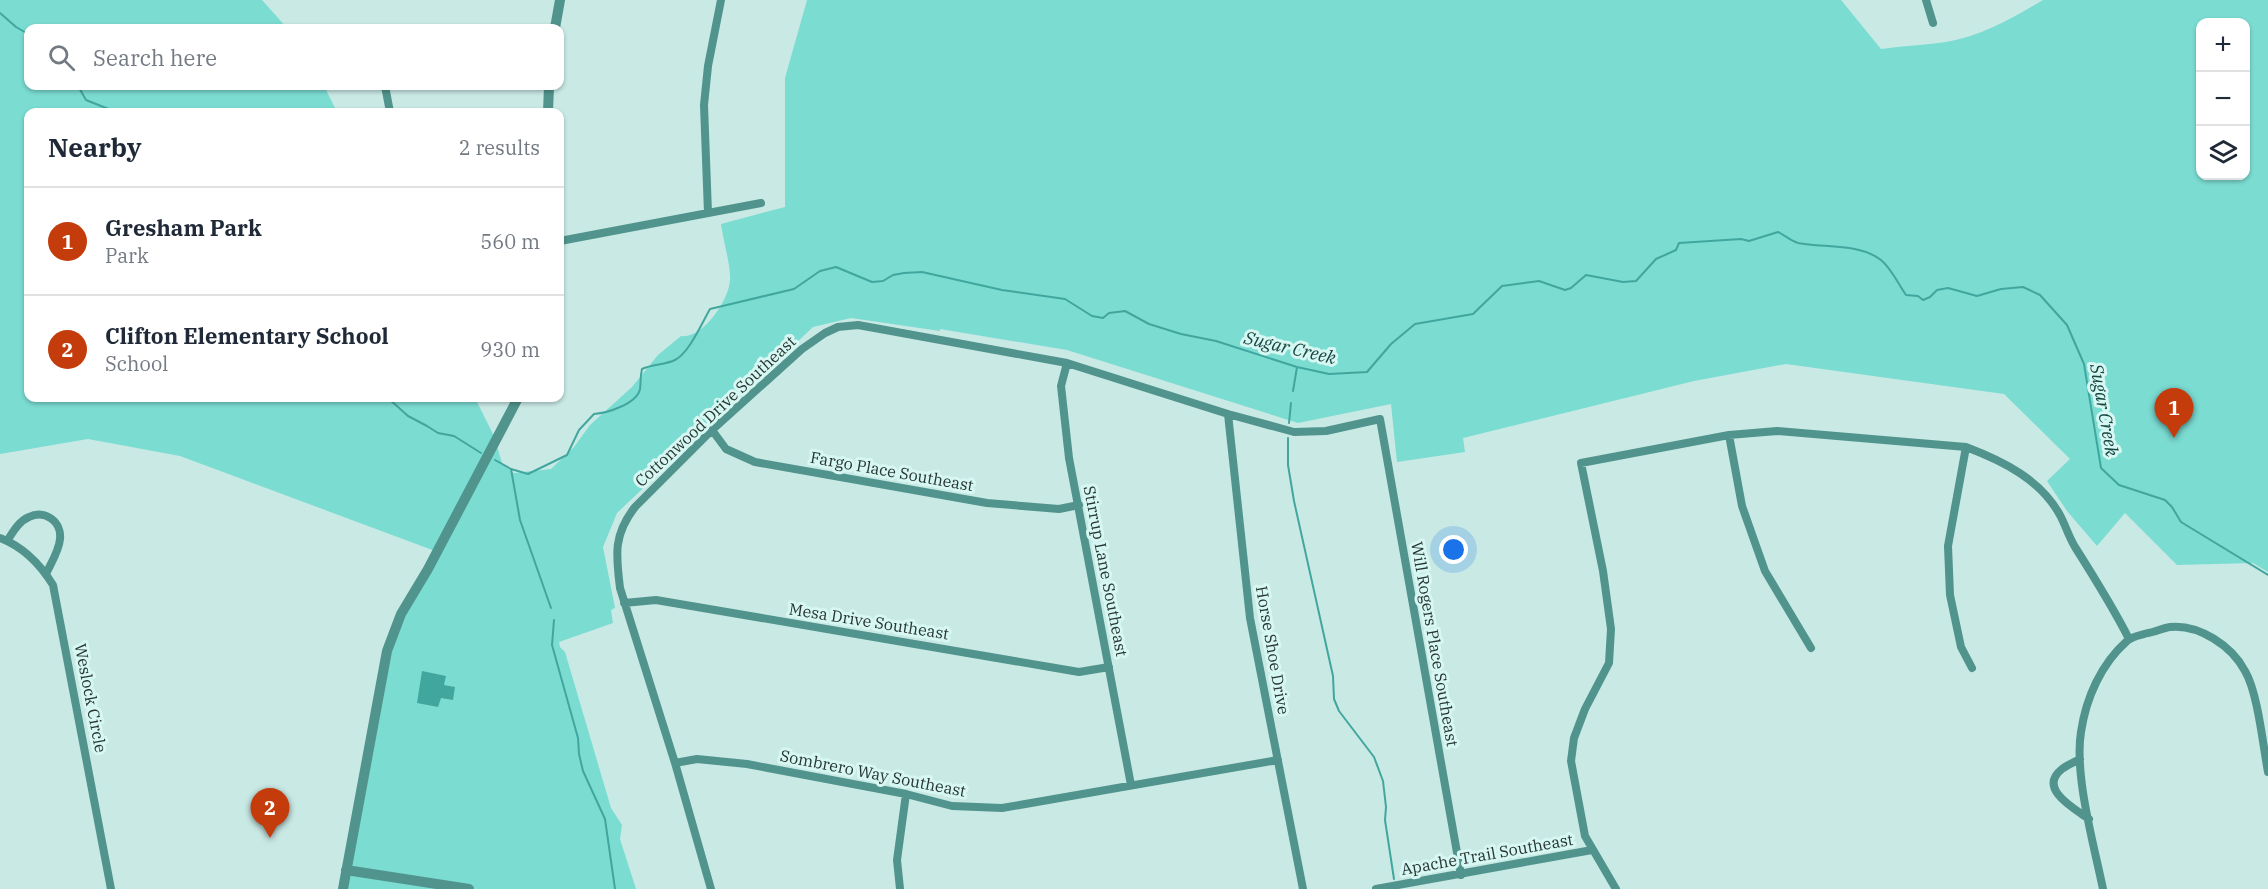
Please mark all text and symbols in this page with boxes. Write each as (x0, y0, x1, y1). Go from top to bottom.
map controls (2196, 18, 2250, 180)
button: + (2196, 18, 2250, 72)
search box (24, 24, 564, 90)
icon: search (45, 41, 78, 74)
text: Search here (93, 43, 217, 72)
button: − (2196, 72, 2250, 126)
button: layers (2196, 126, 2250, 180)
text: Nearby (48, 130, 142, 164)
text: 2 results (459, 134, 540, 161)
text: Gresham Park (105, 213, 262, 242)
text: 1 (62, 228, 74, 255)
text: 560 m (480, 228, 540, 255)
text: Park (105, 242, 149, 269)
text: Clifton Elementary School (105, 321, 389, 350)
water label: Sugar Creek (1241, 326, 1339, 369)
street label: Cottonwood Drive Southeast (630, 331, 800, 491)
text: 2 (62, 336, 74, 363)
text: 930 m (480, 336, 540, 363)
text: School (105, 350, 168, 377)
water label: Sugar Creek (2085, 361, 2124, 458)
pin: 1 (2154, 388, 2194, 438)
street label: Fargo Place Southeast (809, 447, 975, 495)
street label: Stirrup Lane Southeast (1080, 484, 1132, 658)
your location (1439, 535, 1468, 564)
street label: Will Rogers Place Southeast (1407, 540, 1463, 748)
street label: Horse Shoe Drive (1252, 584, 1294, 716)
street label: Mesa Drive Southeast (788, 598, 951, 644)
street label: Weslock Circle (71, 642, 111, 754)
street label: Sombrero Way Southeast (778, 745, 968, 801)
pin: 2 (250, 788, 290, 838)
street label: Apache Trail Southeast (1399, 829, 1575, 879)

